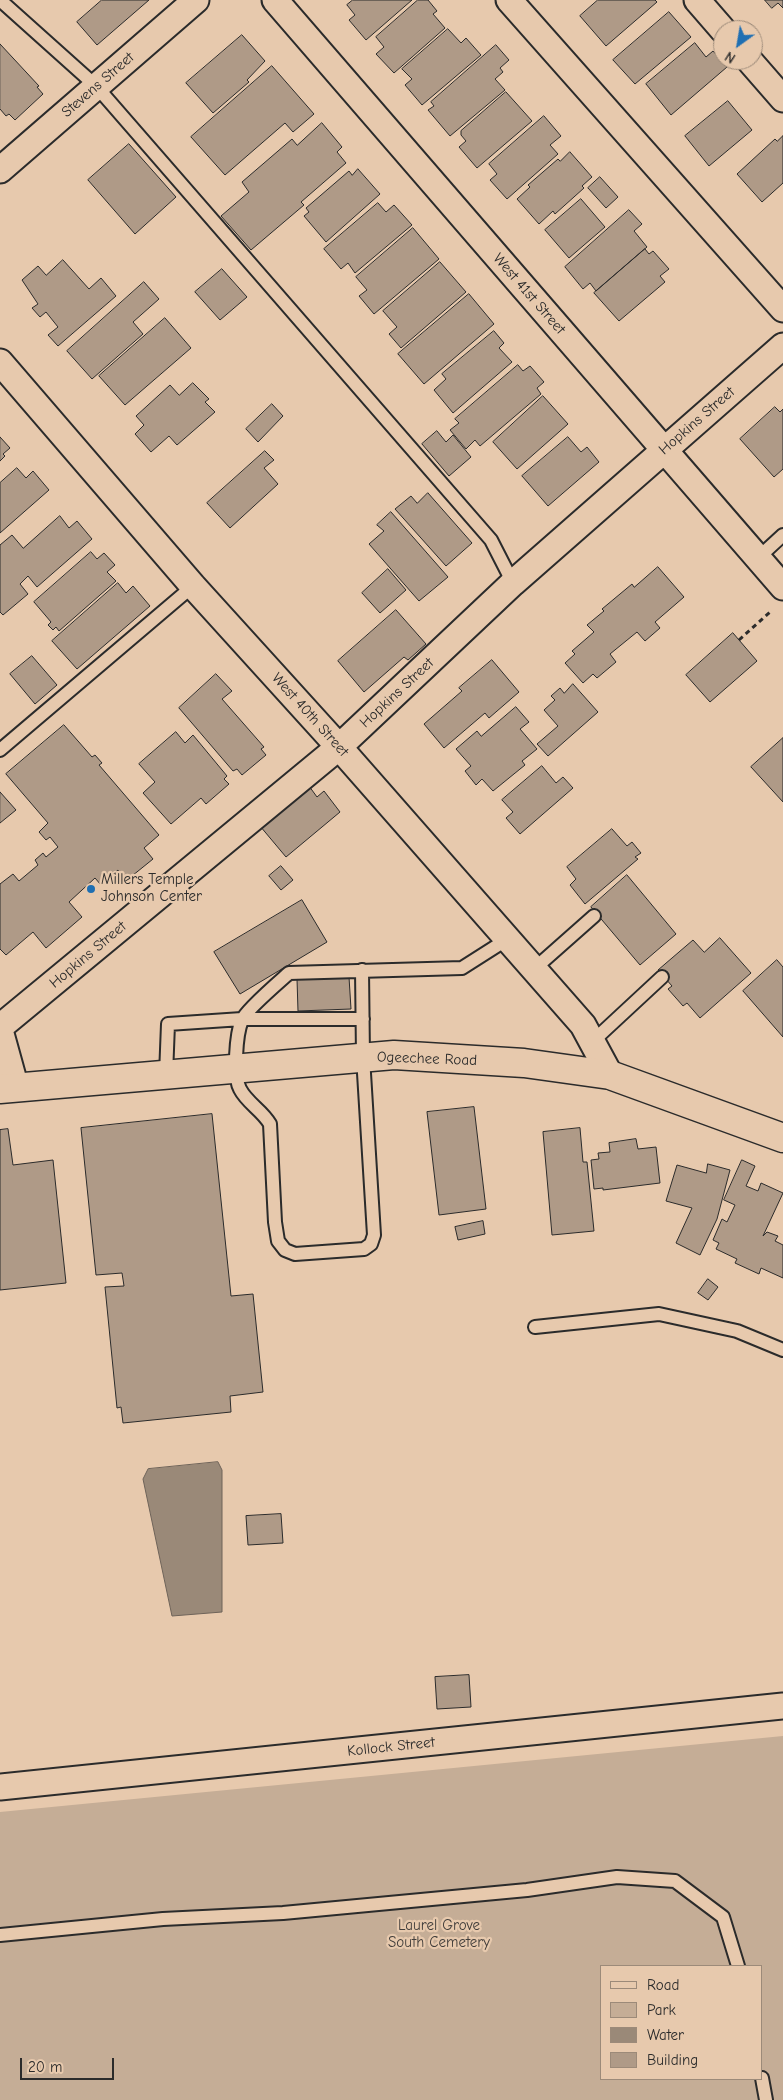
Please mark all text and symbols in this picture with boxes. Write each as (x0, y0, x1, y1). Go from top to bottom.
north arrow (713, 20, 763, 70)
text: N (722, 48, 739, 67)
street label: Stevens Street (58, 49, 138, 121)
street label: West 41st Street (489, 250, 569, 338)
street label: Hopkins Street (655, 383, 739, 459)
street label: Hopkins Street (356, 654, 438, 732)
street label: West 40th Street (268, 669, 352, 761)
place label: Millers Temple Johnson Center (101, 871, 202, 906)
marker: Millers Temple Johnson Center (85, 883, 97, 895)
street label: Hopkins Street (46, 918, 130, 992)
street label: Ogeechee Road (377, 1048, 477, 1070)
street label: Kollock Street (346, 1733, 436, 1761)
park label: Laurel Grove South Cemetery (388, 1917, 490, 1952)
legend (600, 1965, 763, 2080)
text: Road (647, 1976, 679, 1994)
text: Park (647, 2001, 676, 2019)
text: Water (647, 2026, 684, 2044)
scale bar (22, 2048, 116, 2080)
text: Building (647, 2051, 698, 2069)
text: 20 m (28, 2058, 62, 2076)

